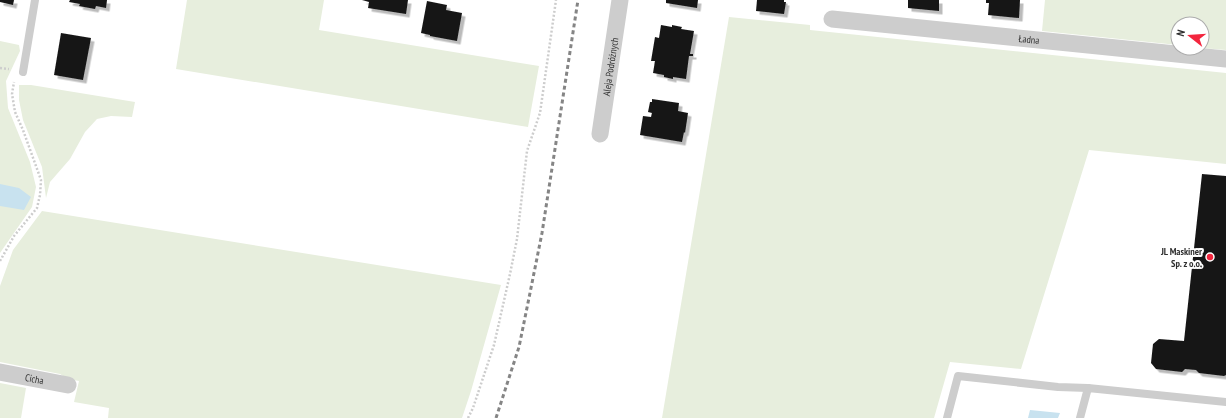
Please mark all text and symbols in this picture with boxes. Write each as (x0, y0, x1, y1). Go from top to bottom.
north arrow (1170, 16, 1210, 56)
text: N (1173, 28, 1188, 38)
street label: Ładna (1018, 32, 1040, 47)
street label: Aleja Podróżnych (600, 37, 621, 97)
place label: JL Maskiner Sp. z o.o. (1160, 245, 1202, 270)
marker: JL Maskiner Sp. z o.o. (1205, 252, 1215, 262)
street label: Cicha (24, 371, 45, 387)

